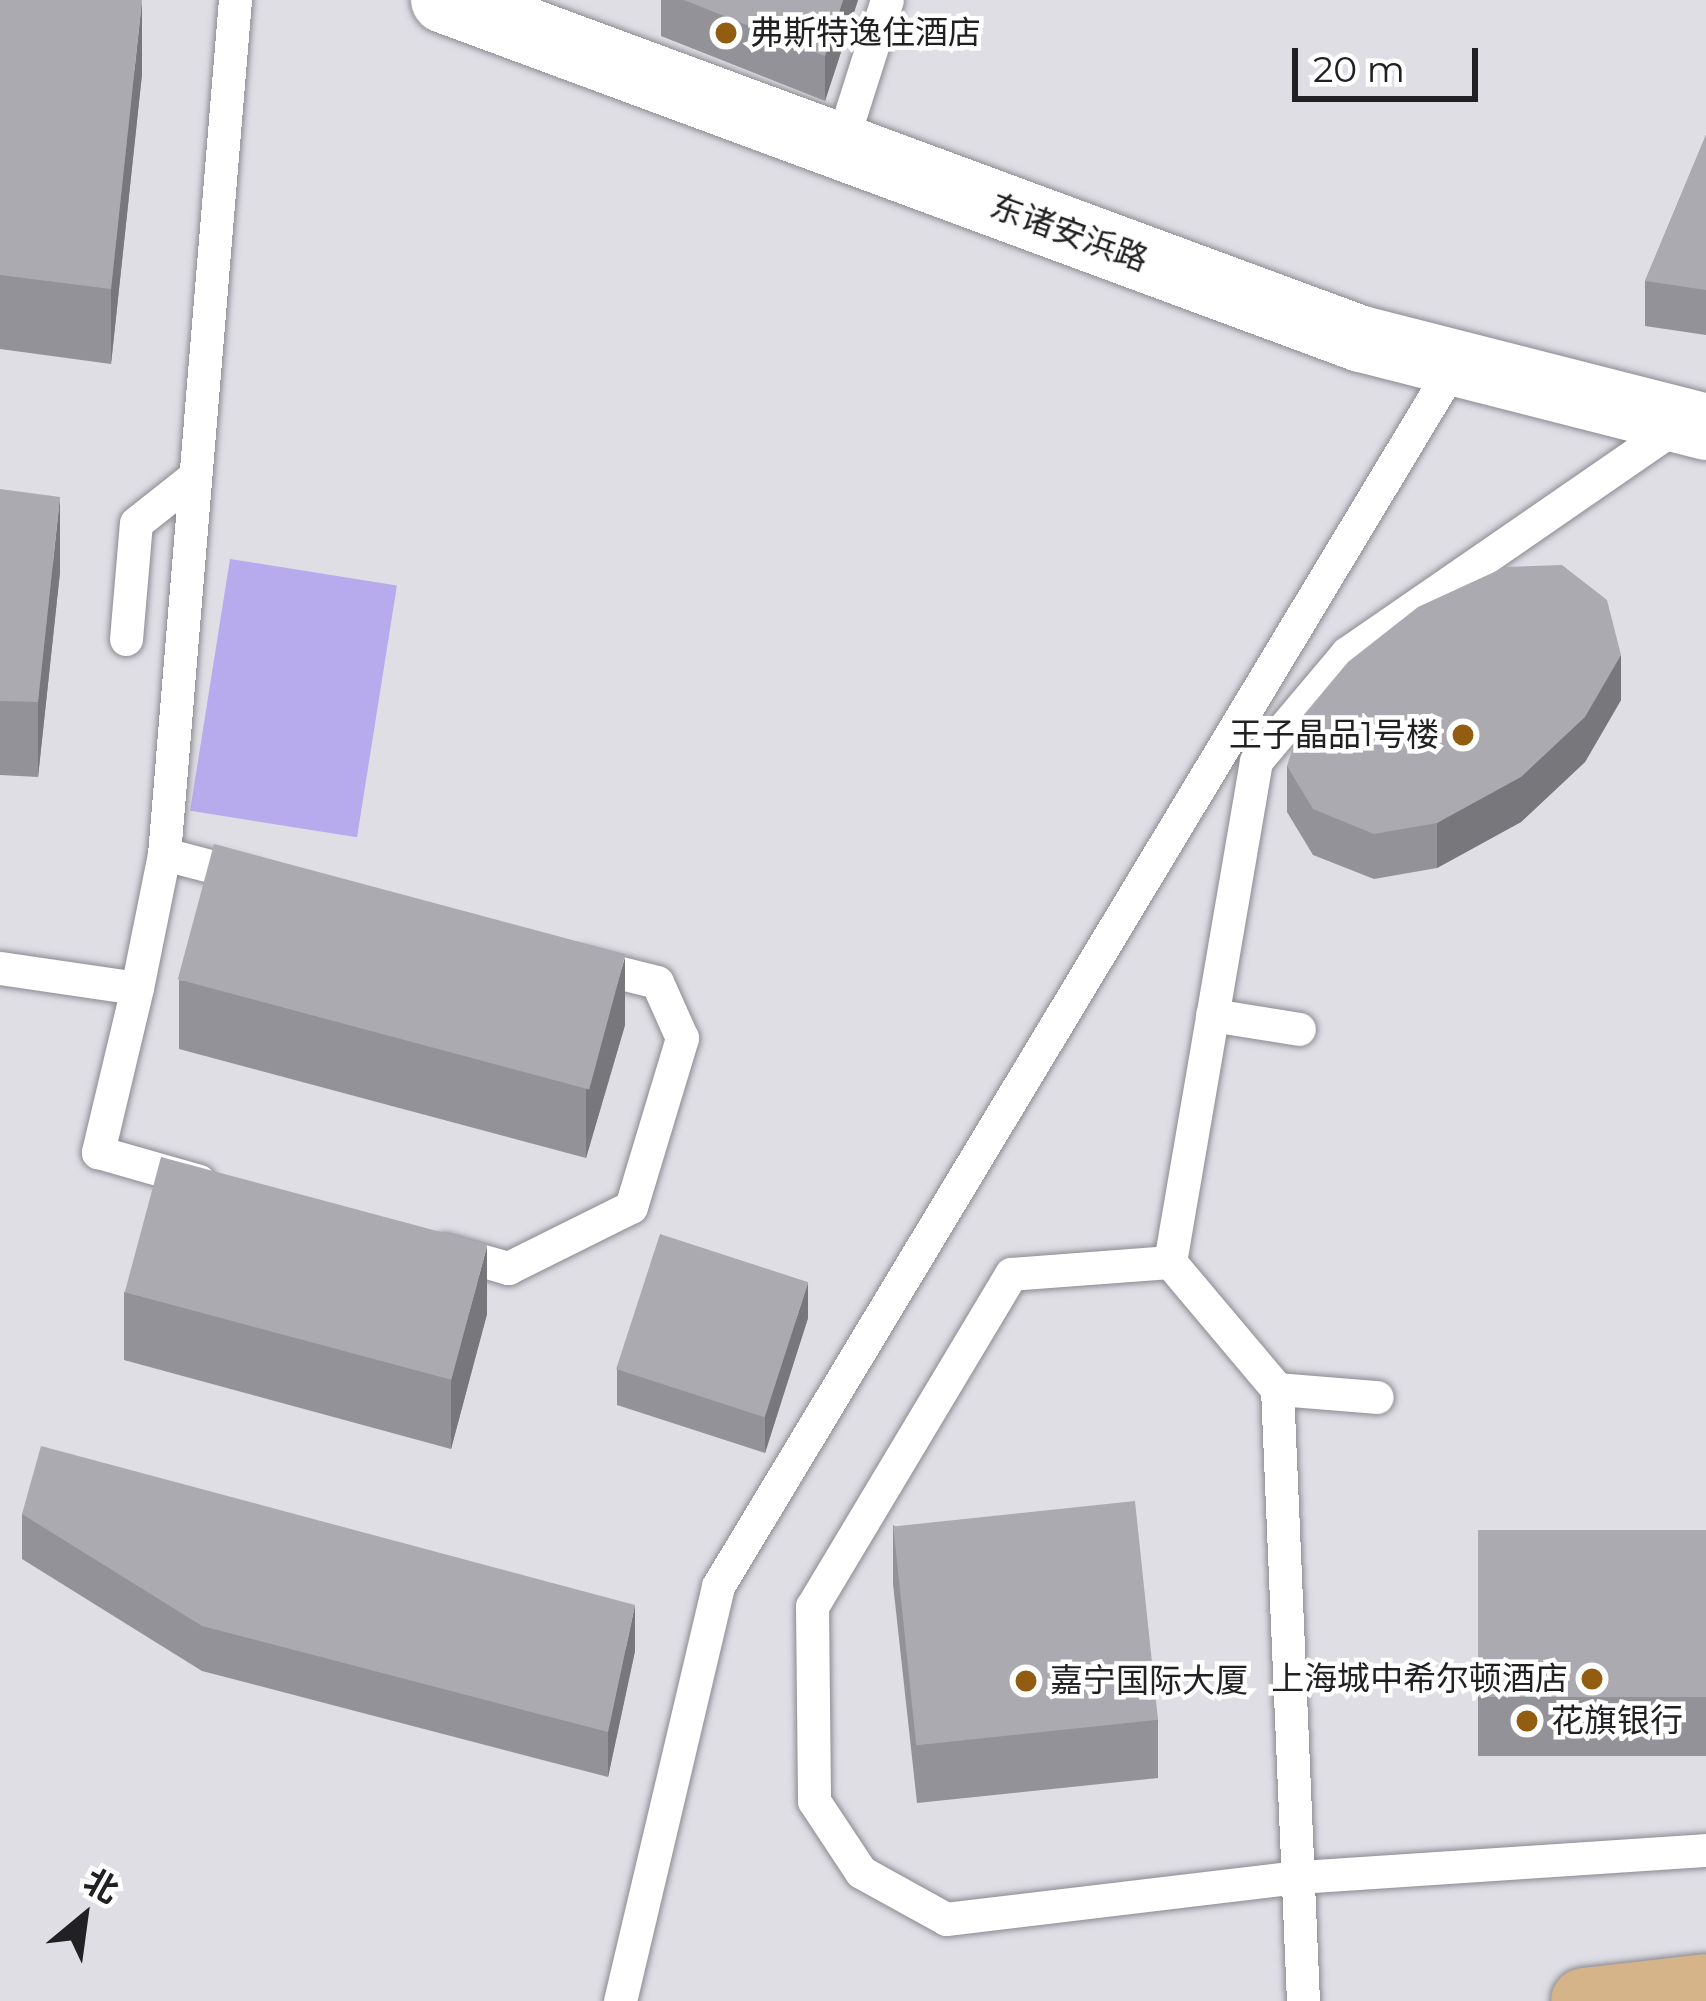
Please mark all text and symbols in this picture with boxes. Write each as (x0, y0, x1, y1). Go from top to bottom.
place label: 弗斯特逸住酒店 (750, 13, 981, 53)
marker: 弗斯特逸住酒店 (713, 20, 739, 46)
scale bar (1298, 24, 1484, 98)
text: 20 m (1313, 47, 1405, 91)
street label: 东诸安浜路 (985, 186, 1153, 280)
place label: 王子晶品1号楼 (1229, 715, 1439, 755)
marker: 王子晶品1号楼 (1450, 722, 1476, 748)
place label: 上海城中希尔顿酒店 (1271, 1659, 1568, 1699)
place label: 嘉宁国际大厦 (1050, 1661, 1248, 1701)
marker: 上海城中希尔顿酒店 (1579, 1666, 1605, 1692)
marker: 嘉宁国际大厦 (1013, 1668, 1039, 1694)
place label: 花旗银行 (1551, 1701, 1683, 1741)
marker: 花旗银行 (1514, 1708, 1540, 1734)
north arrow (24, 1857, 144, 1977)
text: 北 (77, 1860, 126, 1911)

